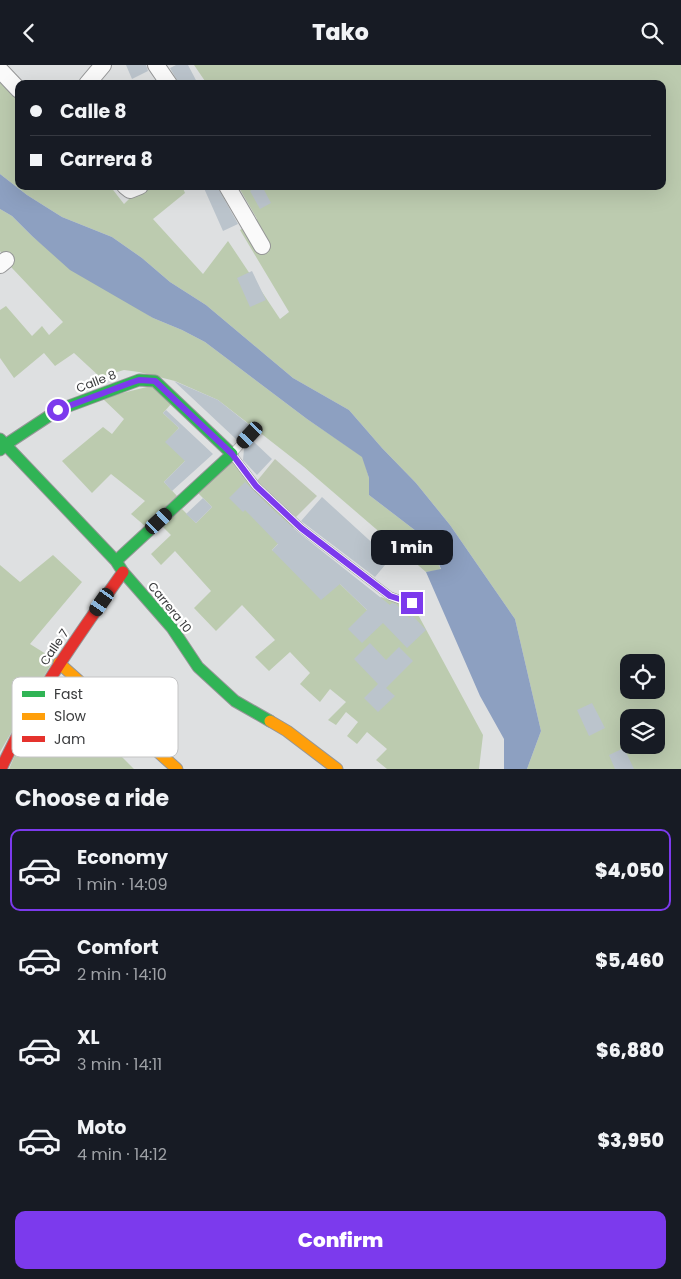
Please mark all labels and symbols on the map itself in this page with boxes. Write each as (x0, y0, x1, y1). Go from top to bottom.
street label: Calle 8 (74, 366, 118, 396)
route start (47, 399, 69, 421)
car (234, 419, 265, 451)
car (142, 505, 175, 537)
callout: 1 min (371, 531, 453, 565)
street label: Carrera 10 (144, 578, 196, 636)
car (87, 585, 116, 619)
route end (401, 592, 423, 614)
street label: Calle 7 (36, 625, 73, 669)
legend (12, 677, 178, 757)
text: Fast (54, 684, 83, 704)
text: Slow (54, 706, 87, 726)
text: Jam (54, 729, 85, 749)

